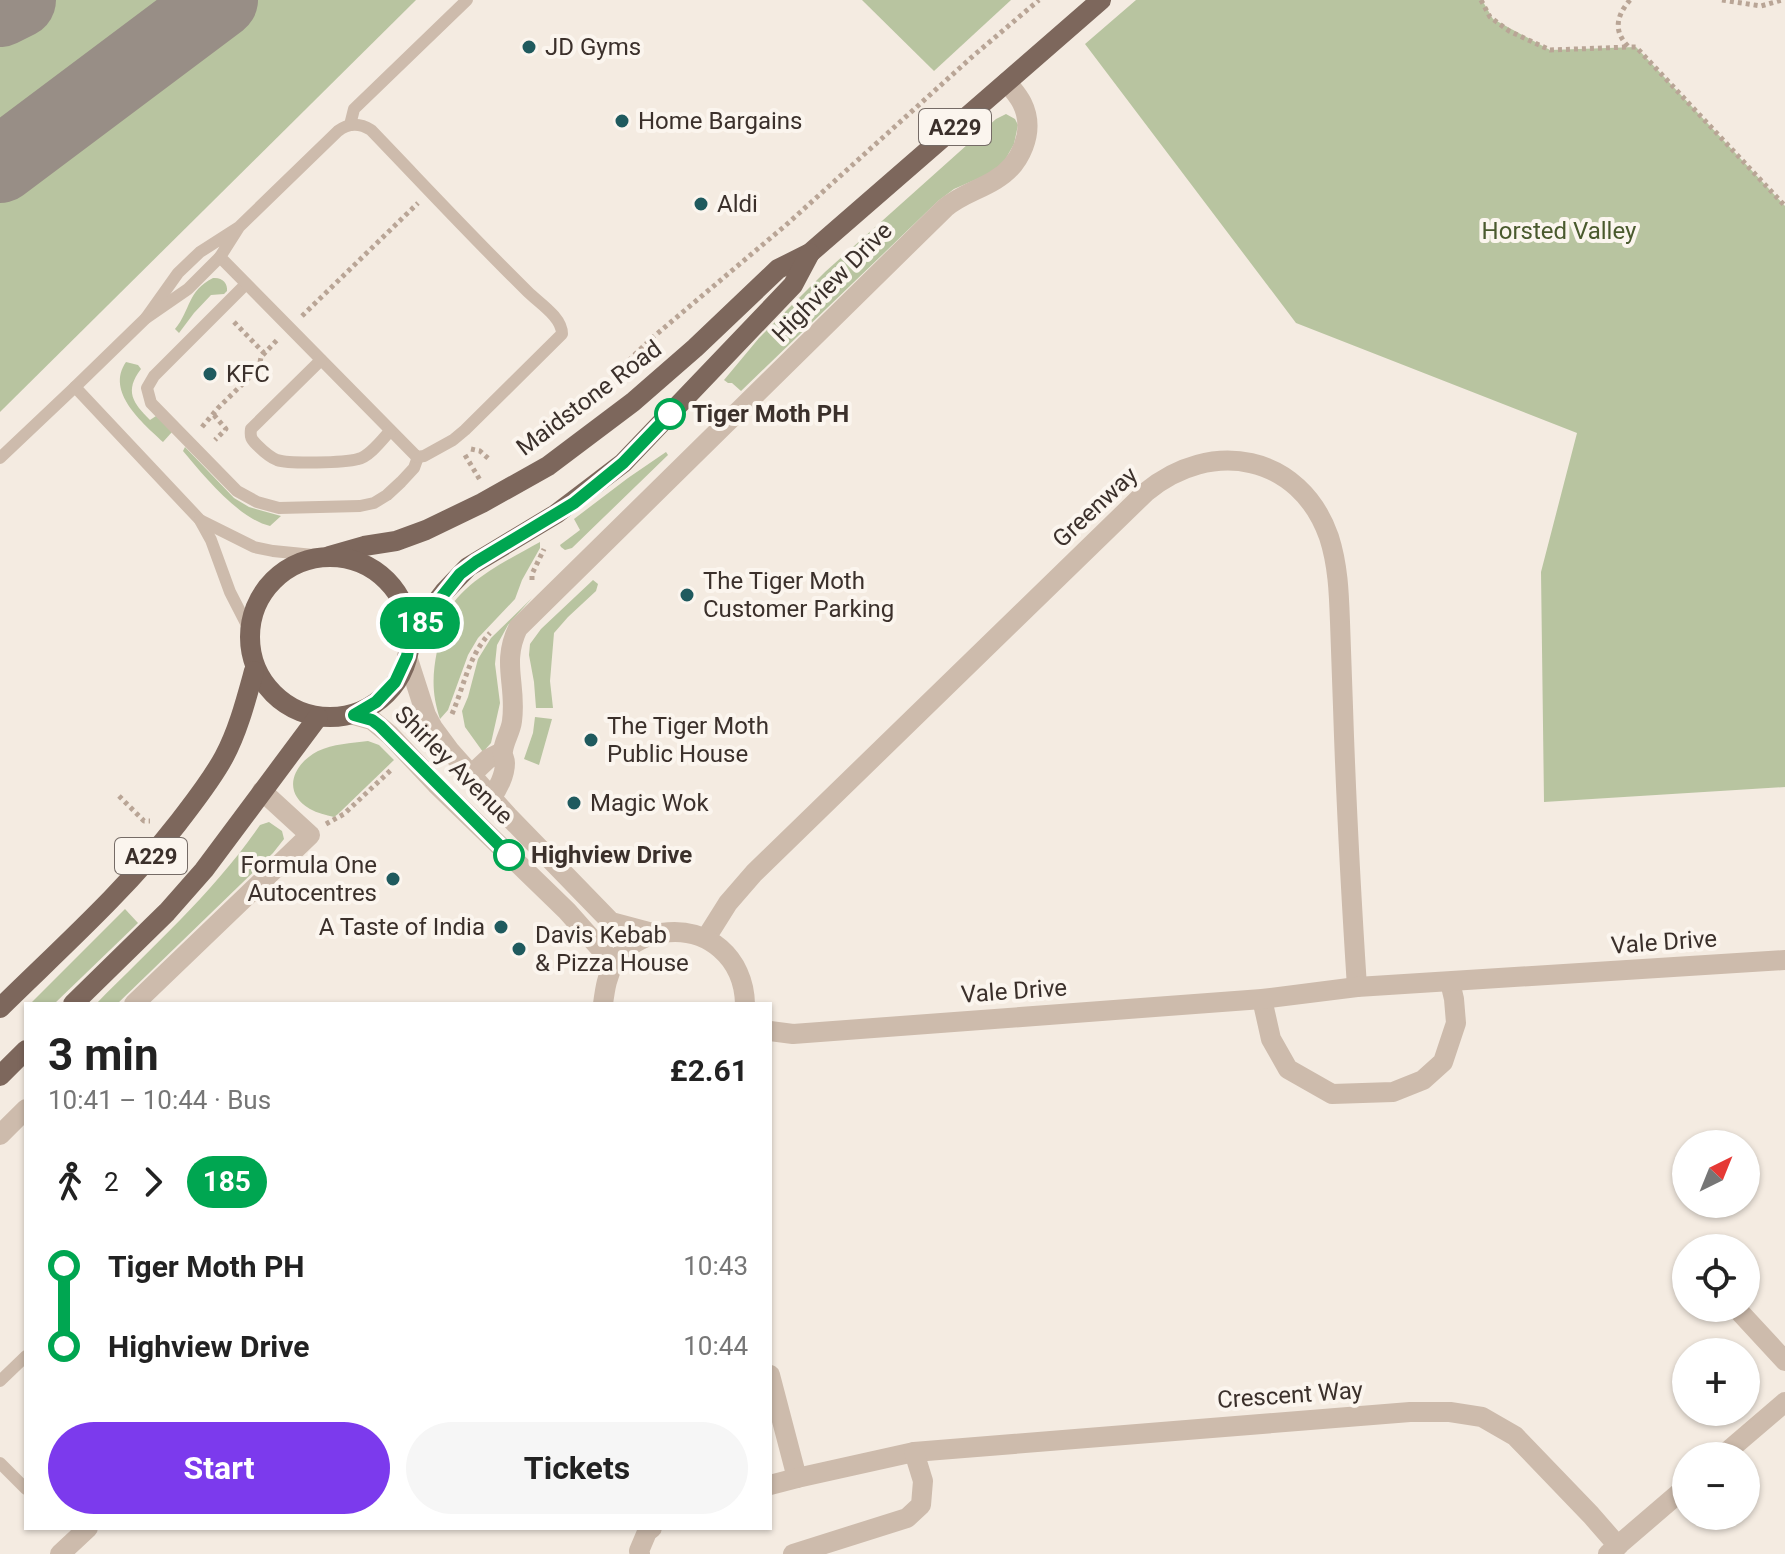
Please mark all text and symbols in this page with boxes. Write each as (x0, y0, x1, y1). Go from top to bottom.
place label: JD Gyms (545, 33, 641, 61)
marker: JD Gyms (520, 38, 538, 56)
place label: Home Bargains (638, 107, 802, 135)
road number: A229 (919, 109, 991, 145)
marker: Home Bargains (613, 112, 631, 130)
place label: Aldi (717, 190, 758, 218)
marker: Aldi (692, 195, 710, 213)
street label: Highview Drive (766, 216, 898, 348)
park label: Horsted Valley (1482, 217, 1637, 245)
street label: Maidstone Road (511, 334, 667, 462)
place label: KFC (226, 360, 270, 388)
marker: KFC (201, 365, 219, 383)
marker: Tiger Moth PH (655, 399, 685, 429)
place label: Tiger Moth PH (692, 400, 849, 428)
street label: Greenway (1047, 460, 1144, 553)
place label: The Tiger Moth Customer Parking (703, 567, 894, 623)
marker: The Tiger Moth Customer Parking (678, 586, 696, 604)
line badge: 185 (374, 597, 466, 649)
text: 185 (396, 606, 444, 639)
street label: Shirley Avenue (389, 700, 519, 830)
place label: The Tiger Moth Public House (607, 712, 769, 768)
marker: The Tiger Moth Public House (582, 731, 600, 749)
place label: Magic Wok (590, 789, 709, 817)
marker: Magic Wok (565, 794, 583, 812)
road number: A229 (115, 838, 187, 874)
marker: Highview Drive (494, 840, 524, 870)
place label: Highview Drive (531, 841, 692, 869)
place label: Formula One Autocentres (241, 851, 377, 907)
marker: Formula One Autocentres (384, 870, 402, 888)
place label: A Taste of India (319, 913, 485, 941)
marker: A Taste of India (492, 918, 510, 936)
place label: Davis Kebab & Pizza House (535, 921, 689, 977)
street label: Vale Drive (1610, 924, 1718, 960)
marker: Davis Kebab & Pizza House (510, 940, 528, 958)
street label: Vale Drive (960, 973, 1068, 1009)
text: 3 min (48, 1029, 159, 1081)
text: £2.61 (670, 1053, 748, 1088)
text: 10:41 – 10:44 · Bus (48, 1085, 271, 1115)
north arrow (1672, 1130, 1760, 1218)
map controls (1672, 1130, 1760, 1530)
icon: walk (48, 1160, 92, 1204)
icon: forward (131, 1160, 175, 1204)
text: 185 (203, 1165, 251, 1198)
text: 2 (104, 1167, 119, 1197)
button: locate (1672, 1234, 1760, 1322)
text: Tiger Moth PH (108, 1249, 304, 1284)
text: 10:43 (683, 1251, 748, 1281)
text: Highview Drive (108, 1329, 310, 1364)
text: 10:44 (683, 1331, 748, 1361)
button: + (1672, 1338, 1760, 1426)
street label: Crescent Way (1216, 1376, 1365, 1414)
button: Start (48, 1422, 390, 1514)
button: Tickets (406, 1422, 748, 1514)
button: − (1672, 1442, 1760, 1530)

